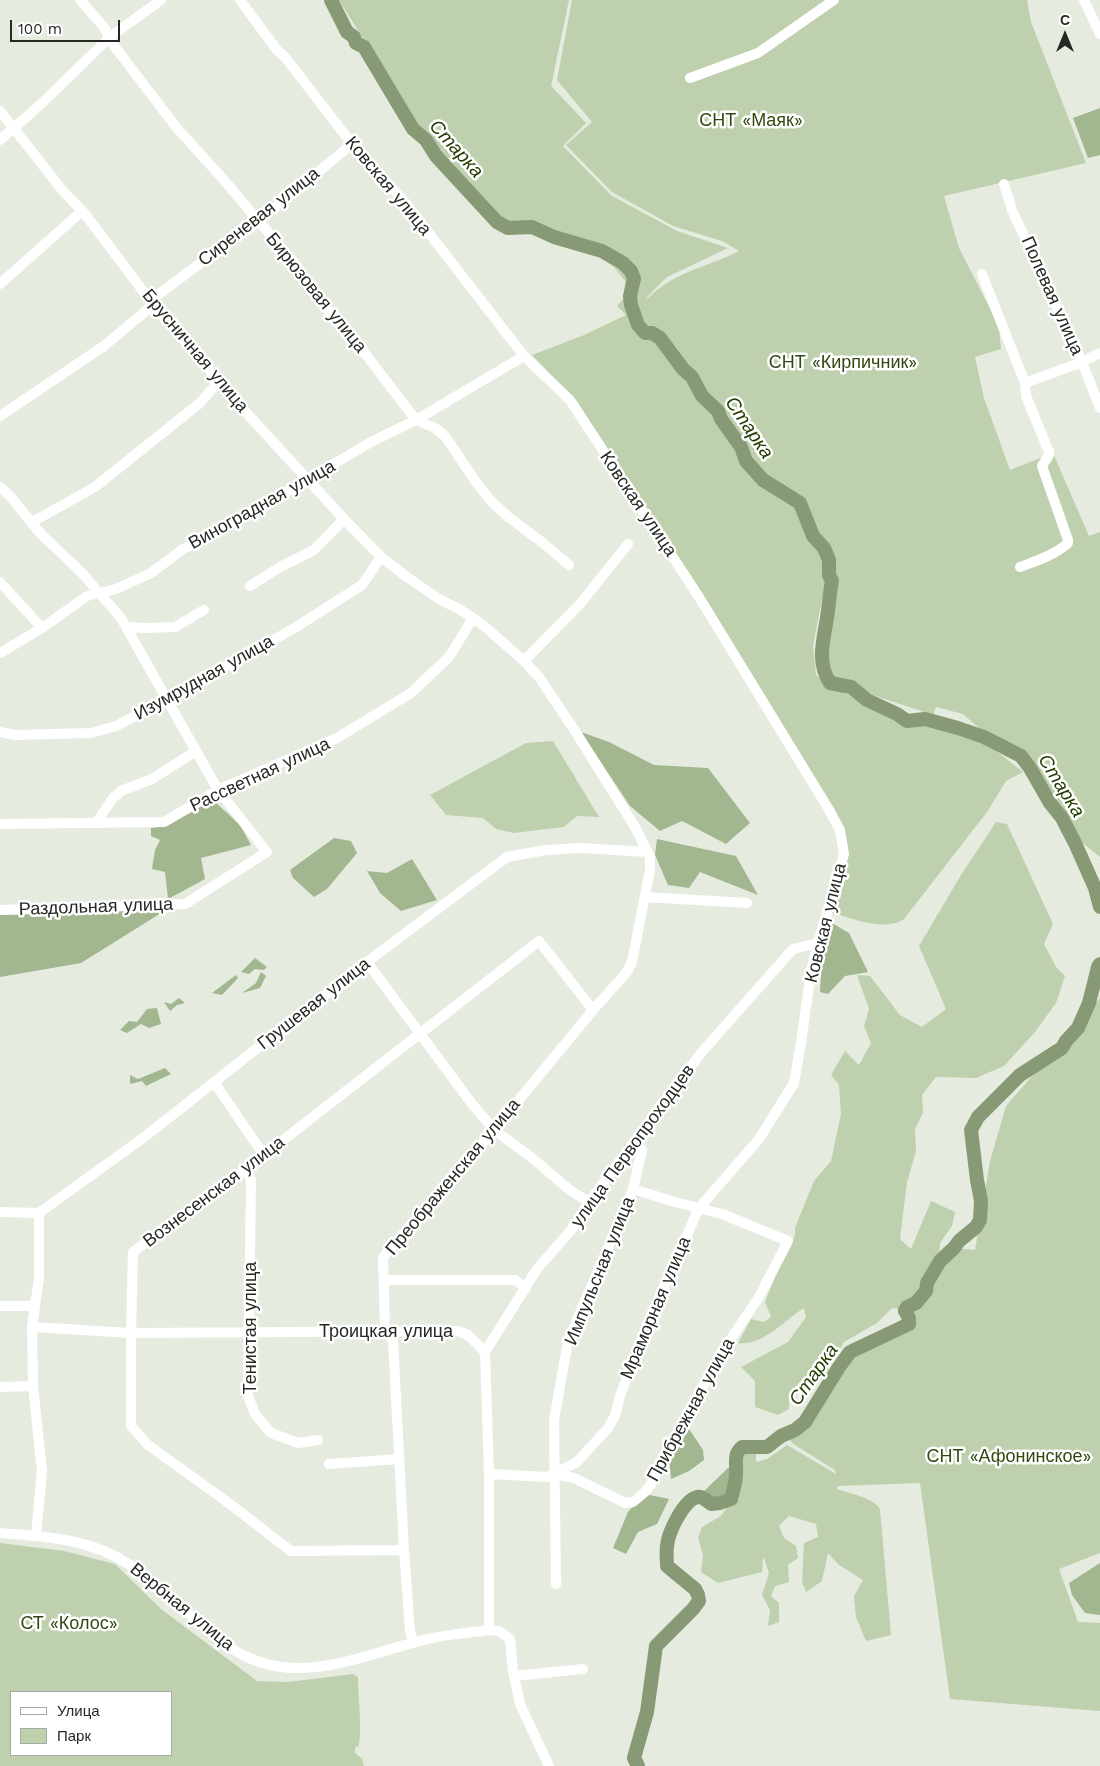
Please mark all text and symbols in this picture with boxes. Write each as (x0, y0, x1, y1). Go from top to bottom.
scale bar (12, 10, 122, 42)
north arrow (1040, 10, 1090, 60)
text: С (1060, 12, 1070, 28)
text: 100 m (18, 20, 62, 38)
park label: СНТ «Маяк» (699, 110, 803, 132)
water label: Старка (424, 115, 488, 183)
street label: Ковская улица (340, 132, 436, 240)
street label: Сиреневая улица (194, 163, 324, 271)
street label: Бирюзовая улица (261, 229, 371, 357)
street label: Полевая улица (1016, 233, 1088, 359)
street label: Брусничная улица (137, 285, 253, 417)
park label: СНТ «Кирпичник» (769, 352, 917, 374)
water label: Старка (720, 393, 778, 463)
street label: Ковская улица (595, 447, 681, 561)
street label: Виноградная улица (185, 456, 339, 554)
street label: Изумрудная улица (130, 631, 278, 725)
street label: Рассветная улица (187, 733, 333, 817)
water label: Старка (1033, 750, 1089, 822)
street label: Ковская улица (801, 861, 851, 985)
street label: Раздольная улица (18, 894, 174, 920)
street label: Грушевая улица (253, 953, 375, 1055)
street label: улица Первопроходцев (567, 1060, 699, 1232)
street label: Преображенская улица (381, 1094, 525, 1260)
street label: Вознесенская улица (139, 1132, 289, 1252)
street label: Импульсная улица (560, 1194, 640, 1348)
street label: Мраморная улица (616, 1233, 696, 1383)
street label: Тенистая улица (240, 1262, 262, 1394)
street label: Троицкая улица (319, 1321, 453, 1343)
street label: Прибрежная улица (643, 1335, 739, 1485)
water label: Старка (785, 1340, 843, 1410)
park label: СНТ «Афонинское» (927, 1446, 1091, 1468)
street label: Вербная улица (126, 1558, 238, 1656)
park label: СТ «Колос» (20, 1613, 118, 1635)
legend (10, 1691, 172, 1756)
text: Улица (57, 1702, 100, 1720)
text: Парк (57, 1727, 91, 1745)

